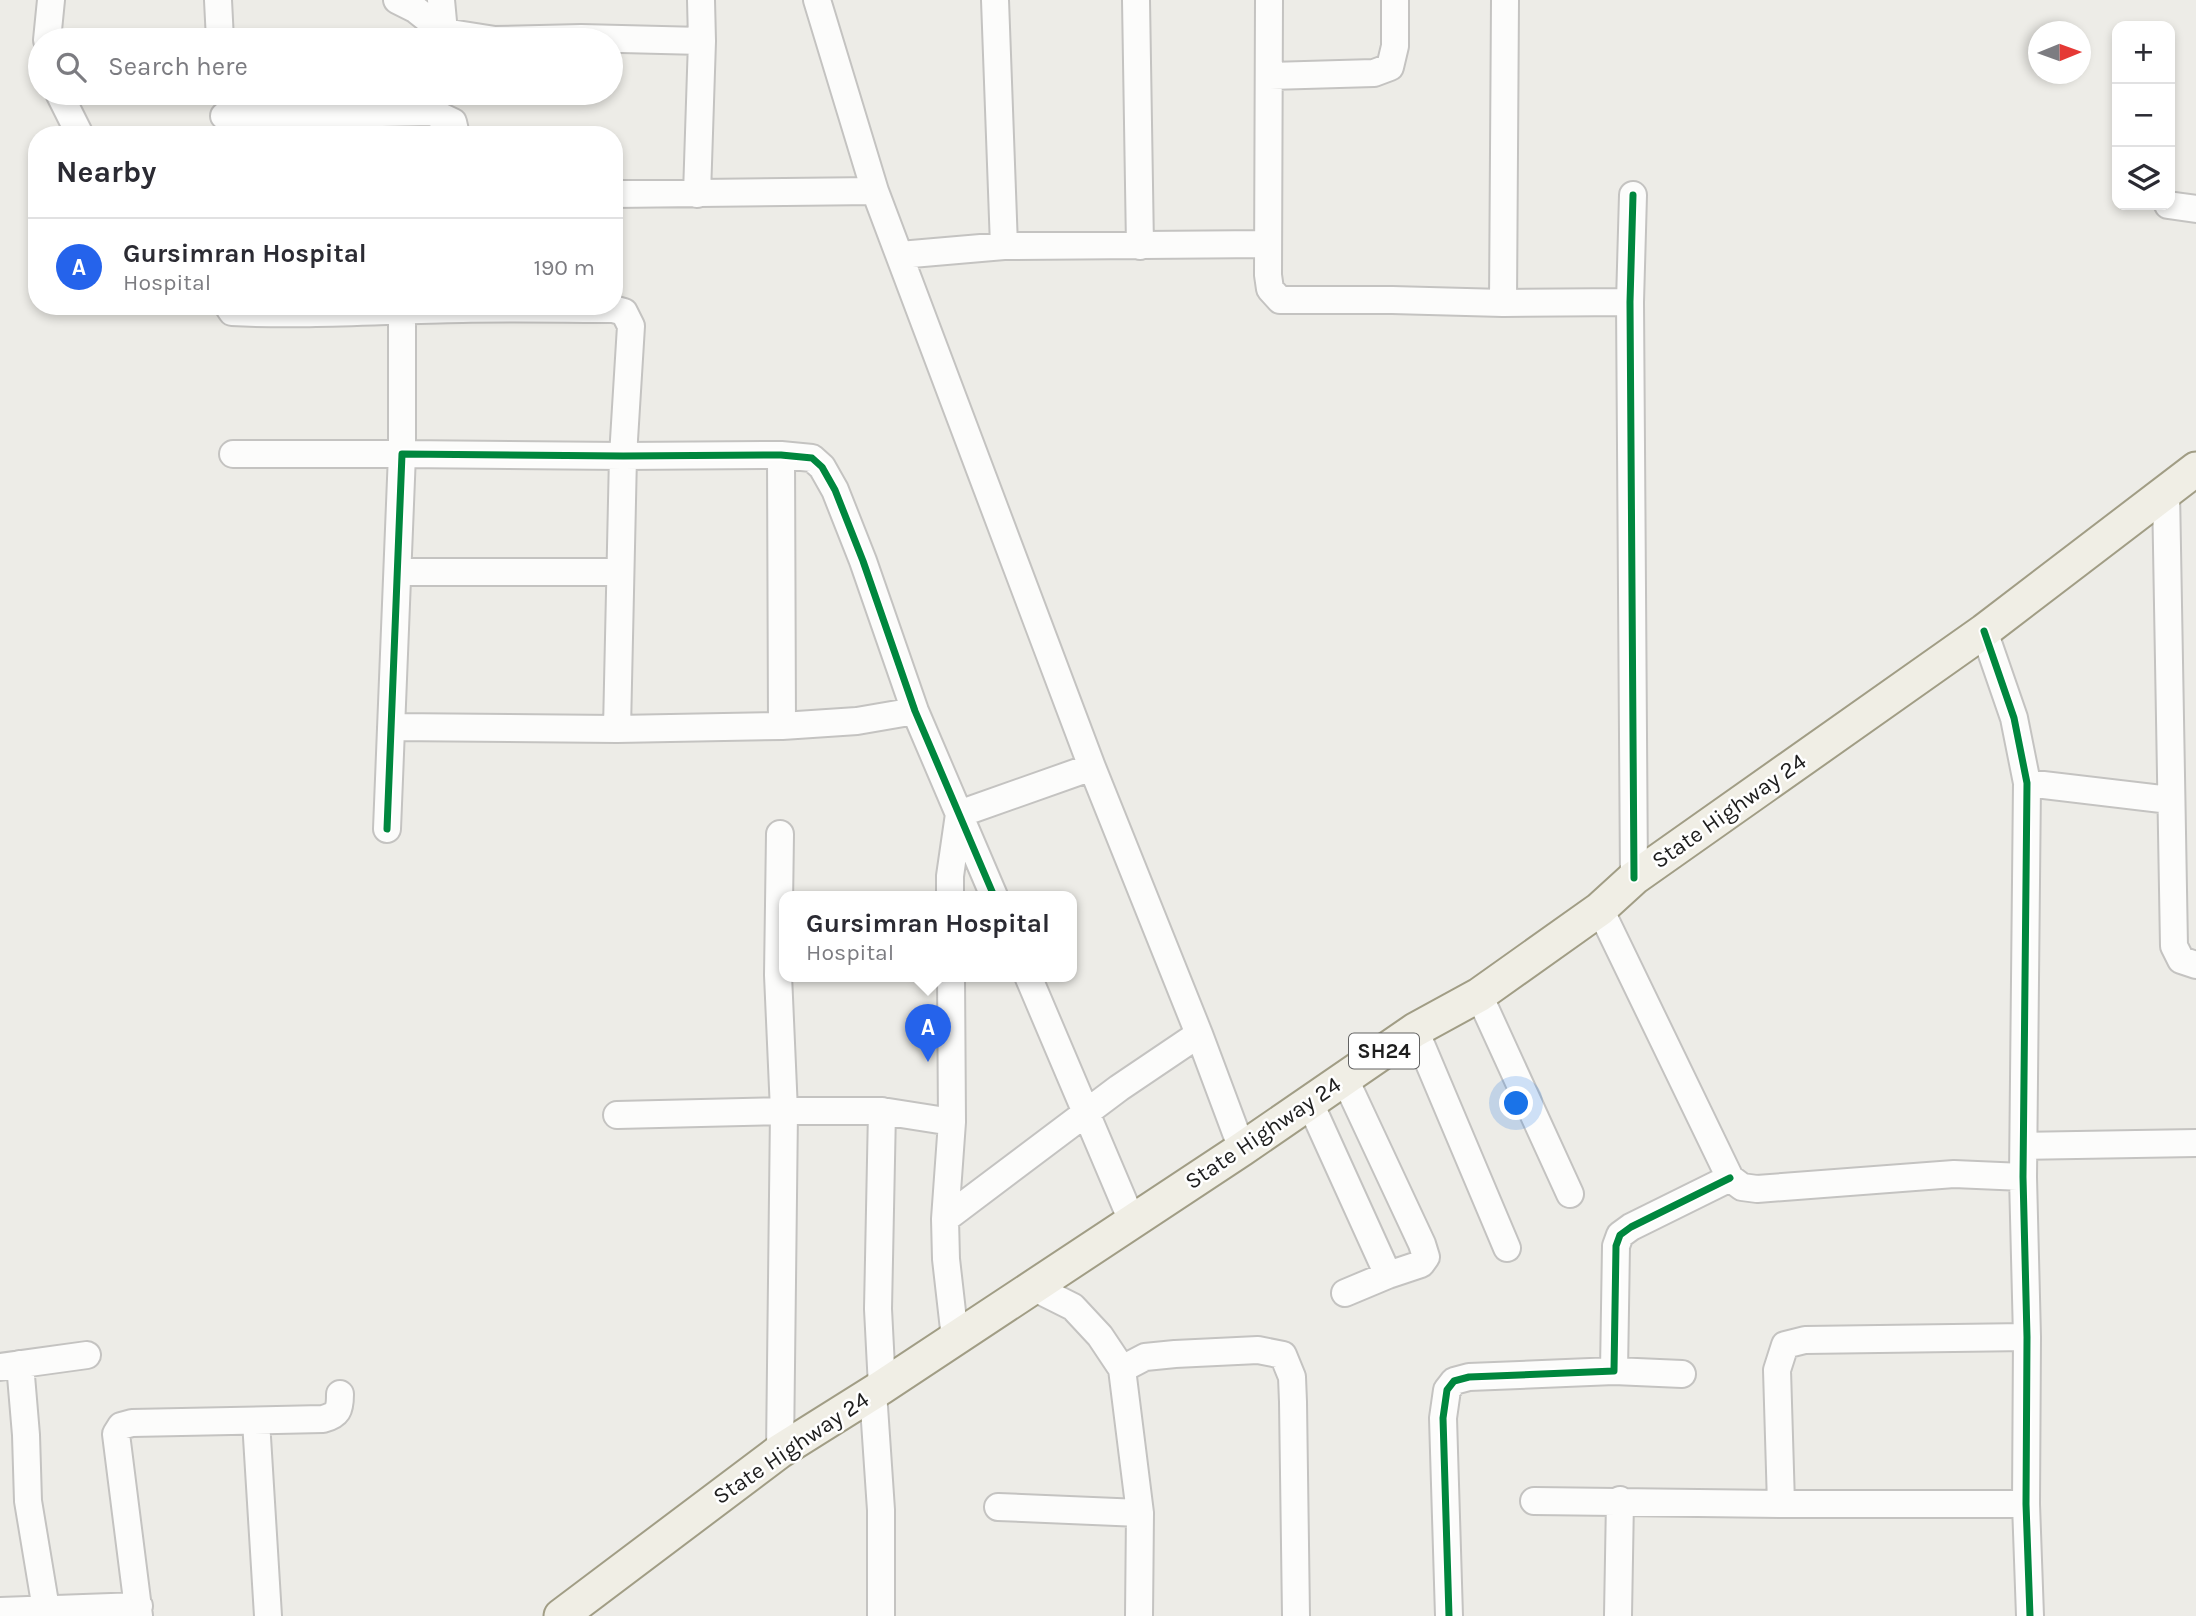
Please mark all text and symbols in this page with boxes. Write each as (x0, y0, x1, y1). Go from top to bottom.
north arrow (2028, 21, 2091, 84)
map controls (2112, 21, 2175, 210)
button: + (2112, 21, 2175, 84)
search box (28, 28, 623, 105)
icon: search (52, 48, 90, 86)
text: Search here (108, 51, 248, 82)
button: − (2112, 84, 2175, 147)
button: layers (2112, 147, 2175, 210)
text: Nearby (56, 154, 156, 190)
text: Gursimran Hospital (123, 238, 367, 269)
text: A (72, 254, 86, 281)
text: 190 m (533, 254, 595, 281)
text: Hospital (123, 269, 211, 296)
street label: State Highway 24 (1647, 748, 1811, 874)
popup (779, 891, 1077, 982)
text: Gursimran Hospital (806, 908, 1050, 939)
text: Hospital (806, 939, 894, 966)
pin: A (905, 1004, 951, 1062)
road number: SH24 (1349, 1034, 1419, 1068)
street label: State Highway 24 (1180, 1071, 1346, 1195)
your location (1499, 1086, 1533, 1120)
street label: State Highway 24 (708, 1386, 874, 1510)

